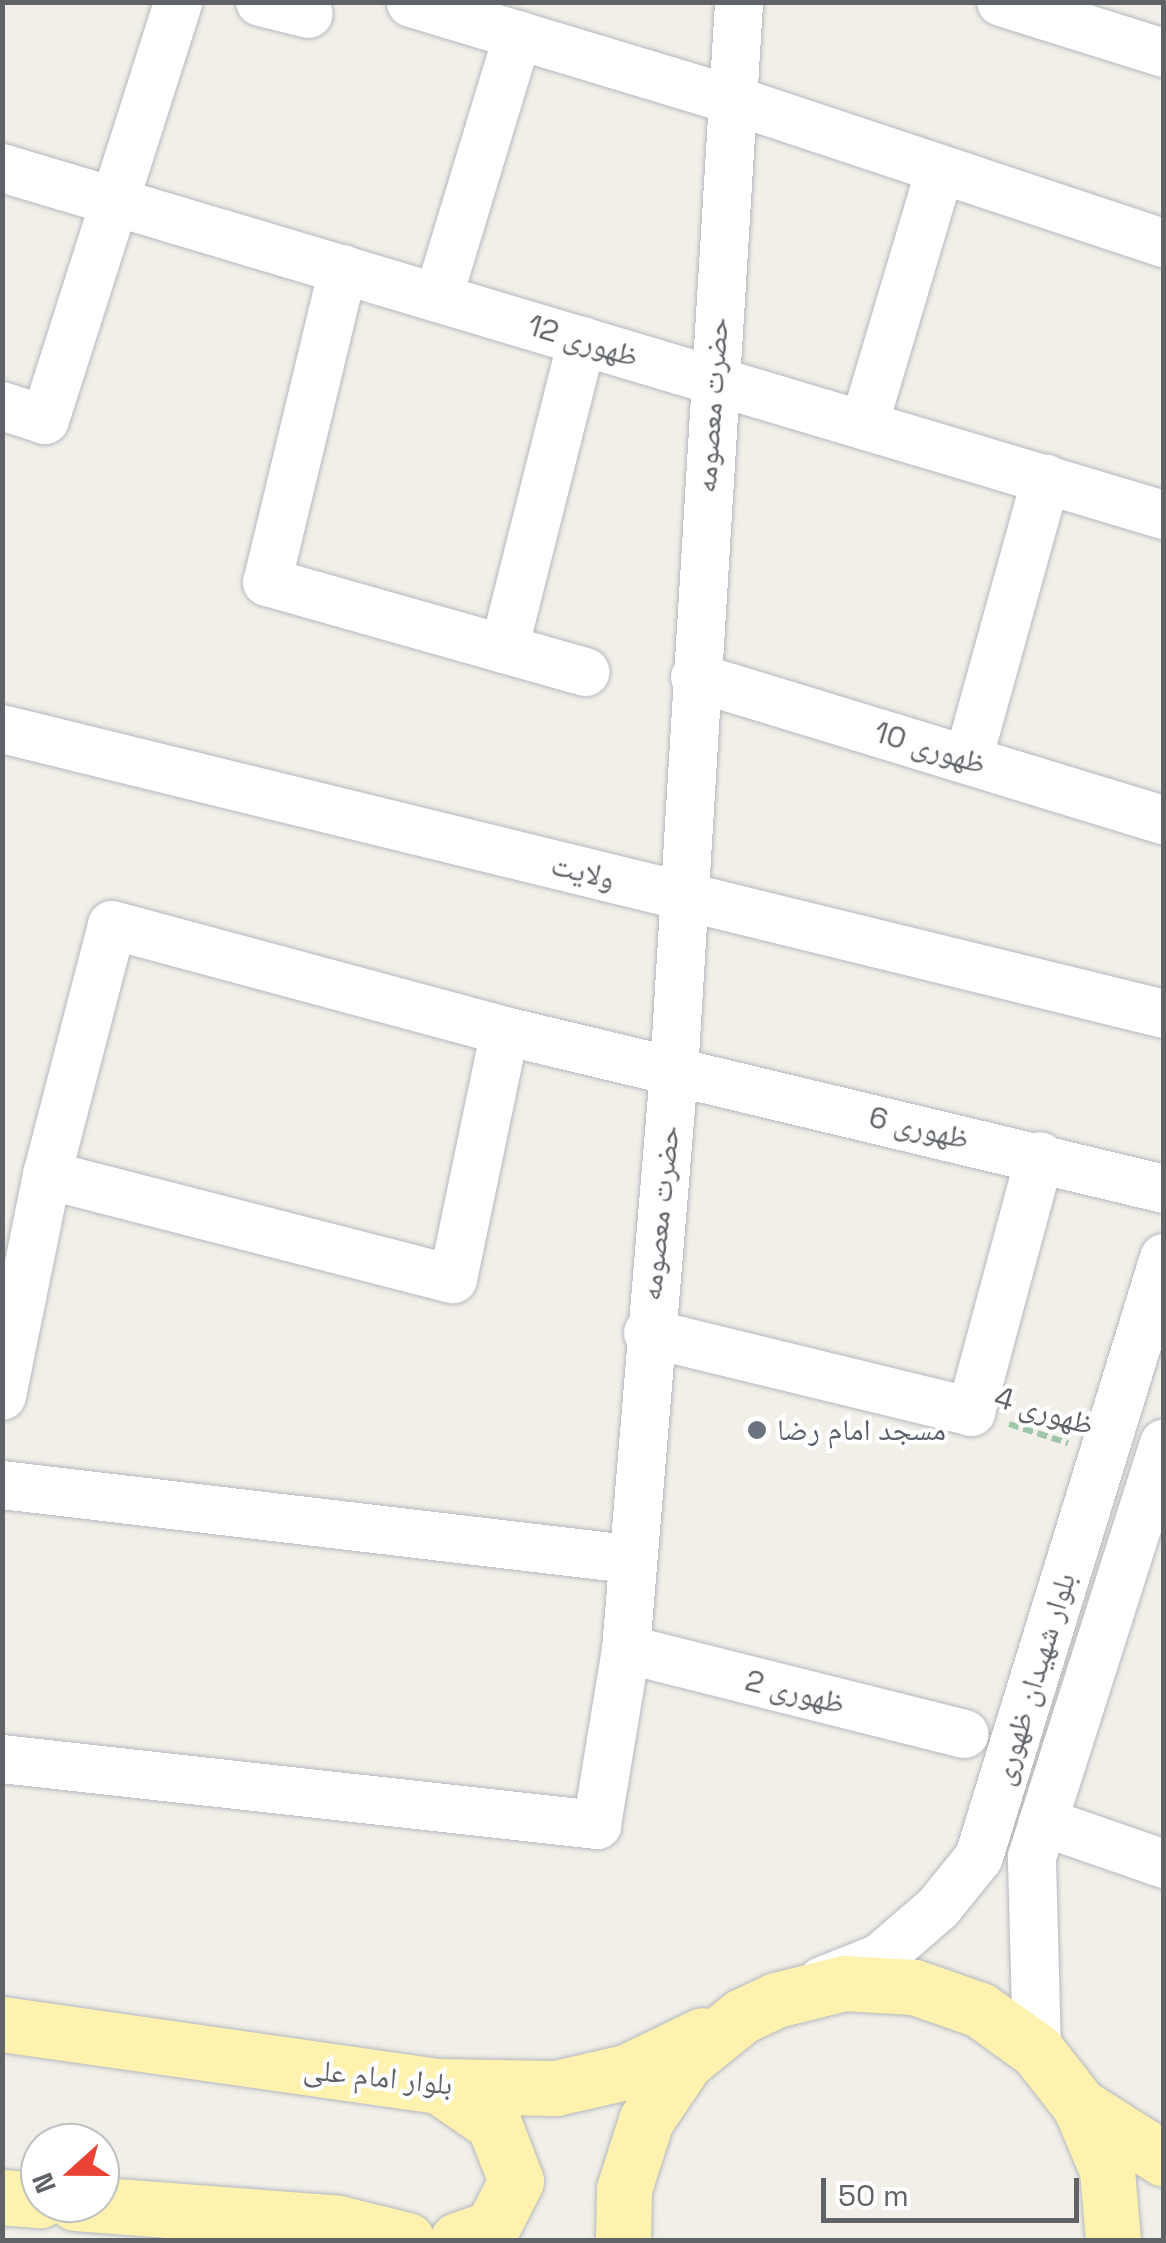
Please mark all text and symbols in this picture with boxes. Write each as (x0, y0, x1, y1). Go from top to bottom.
street label: ظهوری 12 (523, 307, 643, 375)
street label: حضرت معصومه (688, 316, 736, 494)
street label: ظهوری 10 (870, 714, 990, 782)
street label: ولایت (547, 847, 619, 897)
street label: ظهوری 6 (866, 1099, 972, 1157)
street label: حضرت معصومه (633, 1124, 687, 1302)
street label: ظهوری 4 (990, 1379, 1098, 1443)
place label: مسجد امام رضا (777, 1412, 946, 1448)
marker: مسجد امام رضا (746, 1419, 768, 1441)
street label: بلوار شهیدان ظهوری (985, 1569, 1083, 1789)
street label: ظهوری 2 (742, 1662, 848, 1722)
street label: بلوار امام علی (302, 2051, 454, 2103)
north arrow (20, 2123, 120, 2223)
scale bar (826, 2158, 1084, 2220)
text: N (24, 2168, 64, 2198)
text: 50 m (838, 2176, 909, 2215)

